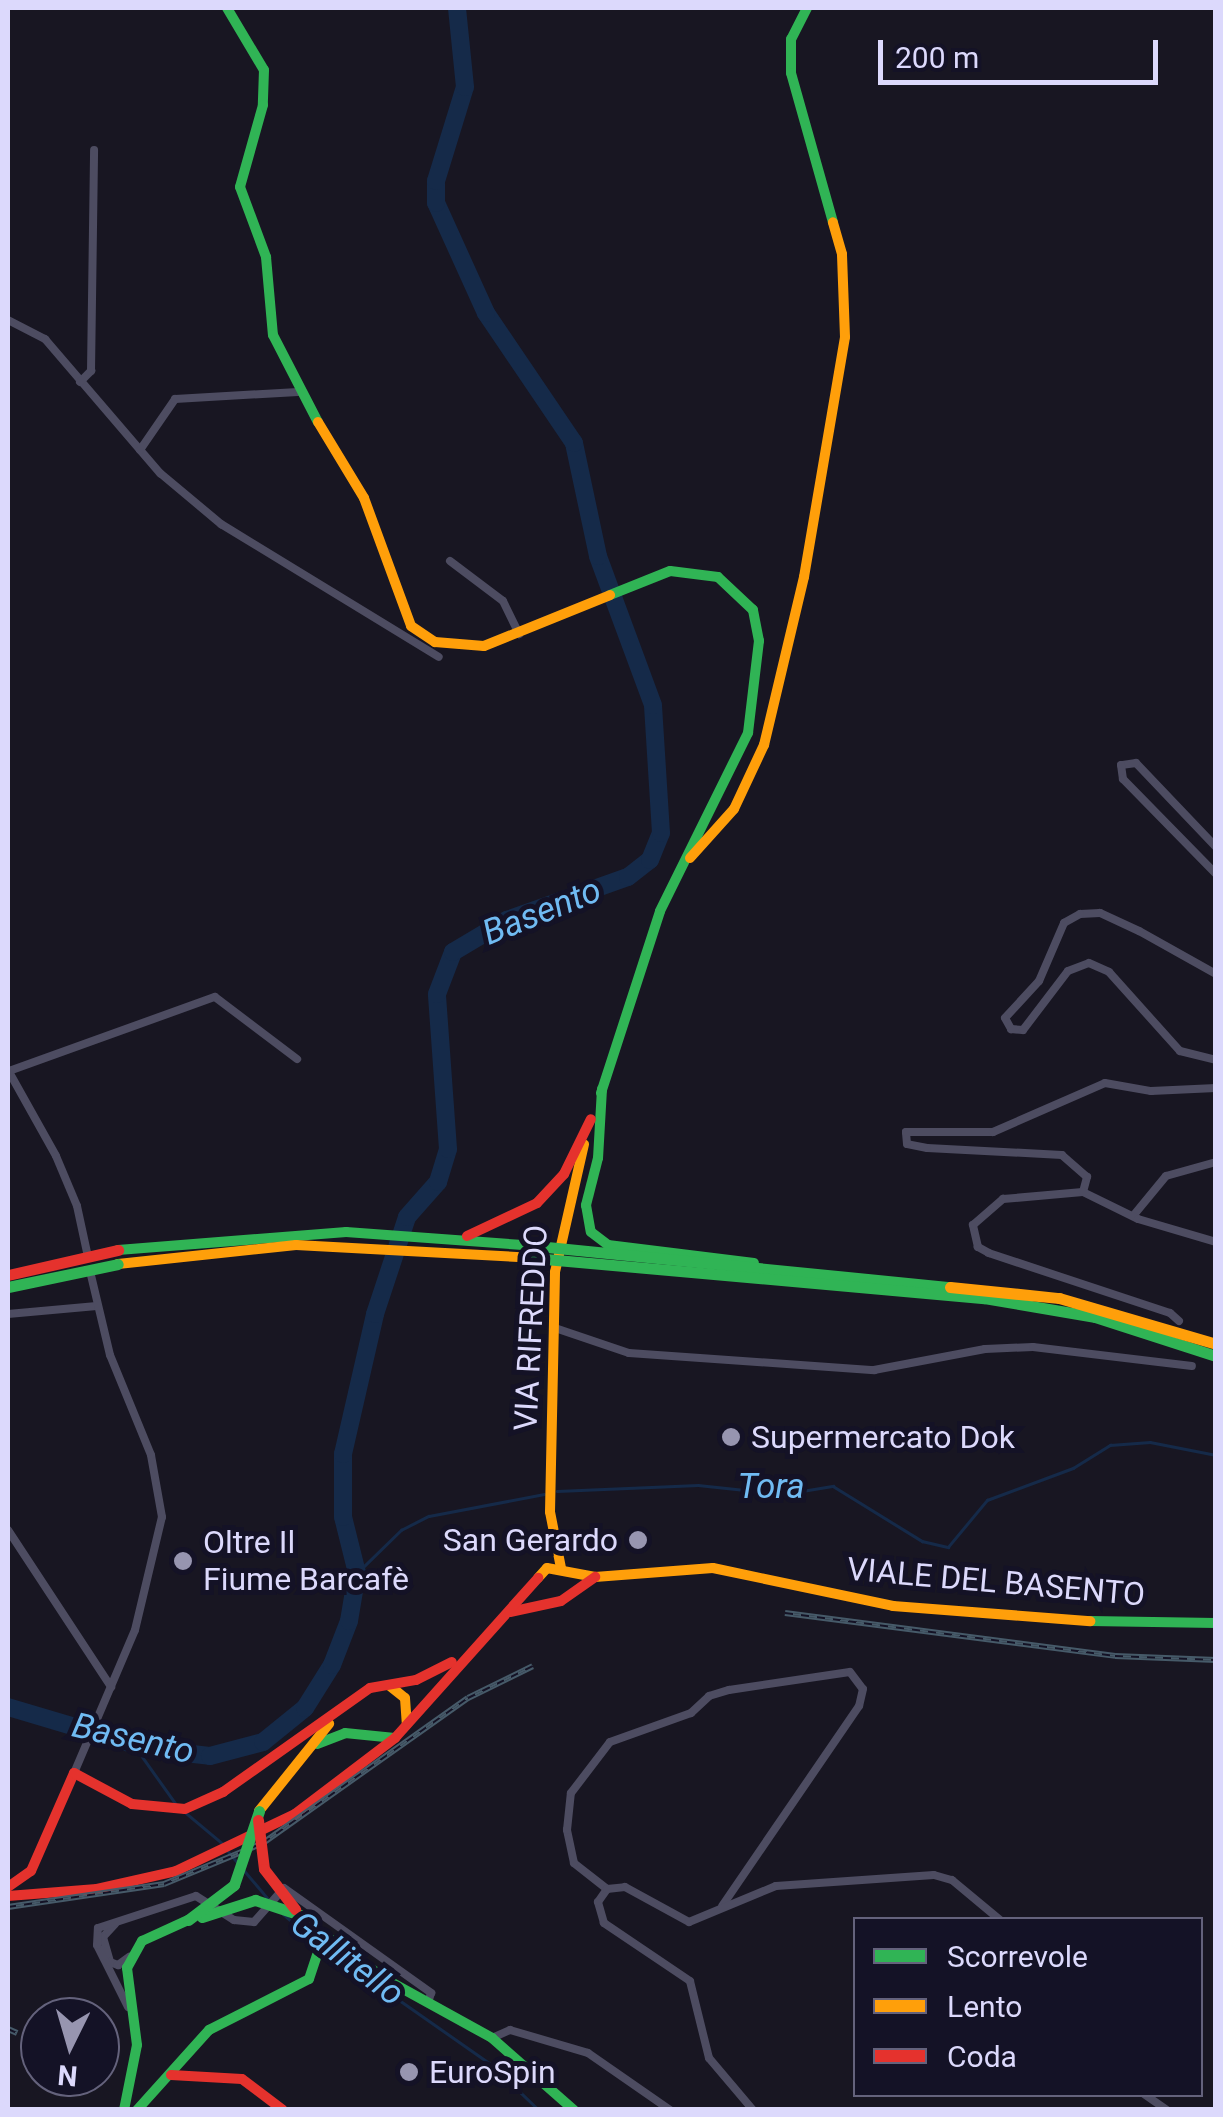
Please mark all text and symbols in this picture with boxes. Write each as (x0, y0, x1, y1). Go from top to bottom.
scale bar (883, 20, 1163, 82)
text: 200 m (895, 40, 979, 75)
water label: Basento (477, 869, 607, 955)
street label: VIA RIFREDDO (506, 1224, 556, 1432)
place label: Supermercato Dok (751, 1418, 1015, 1456)
marker: Supermercato Dok (720, 1426, 742, 1448)
water label: Tora (737, 1466, 805, 1508)
place label: San Gerardo (443, 1521, 618, 1559)
place label: Oltre Il Fiume Barcafè (203, 1524, 409, 1599)
marker: San Gerardo (627, 1529, 649, 1551)
marker: Oltre Il Fiume Barcafè (172, 1550, 194, 1572)
street label: VIALE DEL BASENTO (845, 1550, 1147, 1614)
water label: Basento (68, 1705, 198, 1773)
water label: Gallitello (282, 1903, 412, 2015)
legend (853, 1917, 1203, 2097)
text: Scorrevole (947, 1939, 1088, 1974)
text: Lento (947, 1989, 1022, 2024)
north arrow (20, 1997, 120, 2097)
text: Coda (947, 2039, 1017, 2074)
place label: EuroSpin (429, 2053, 556, 2091)
text: N (56, 2058, 79, 2093)
marker: EuroSpin (398, 2061, 420, 2083)

